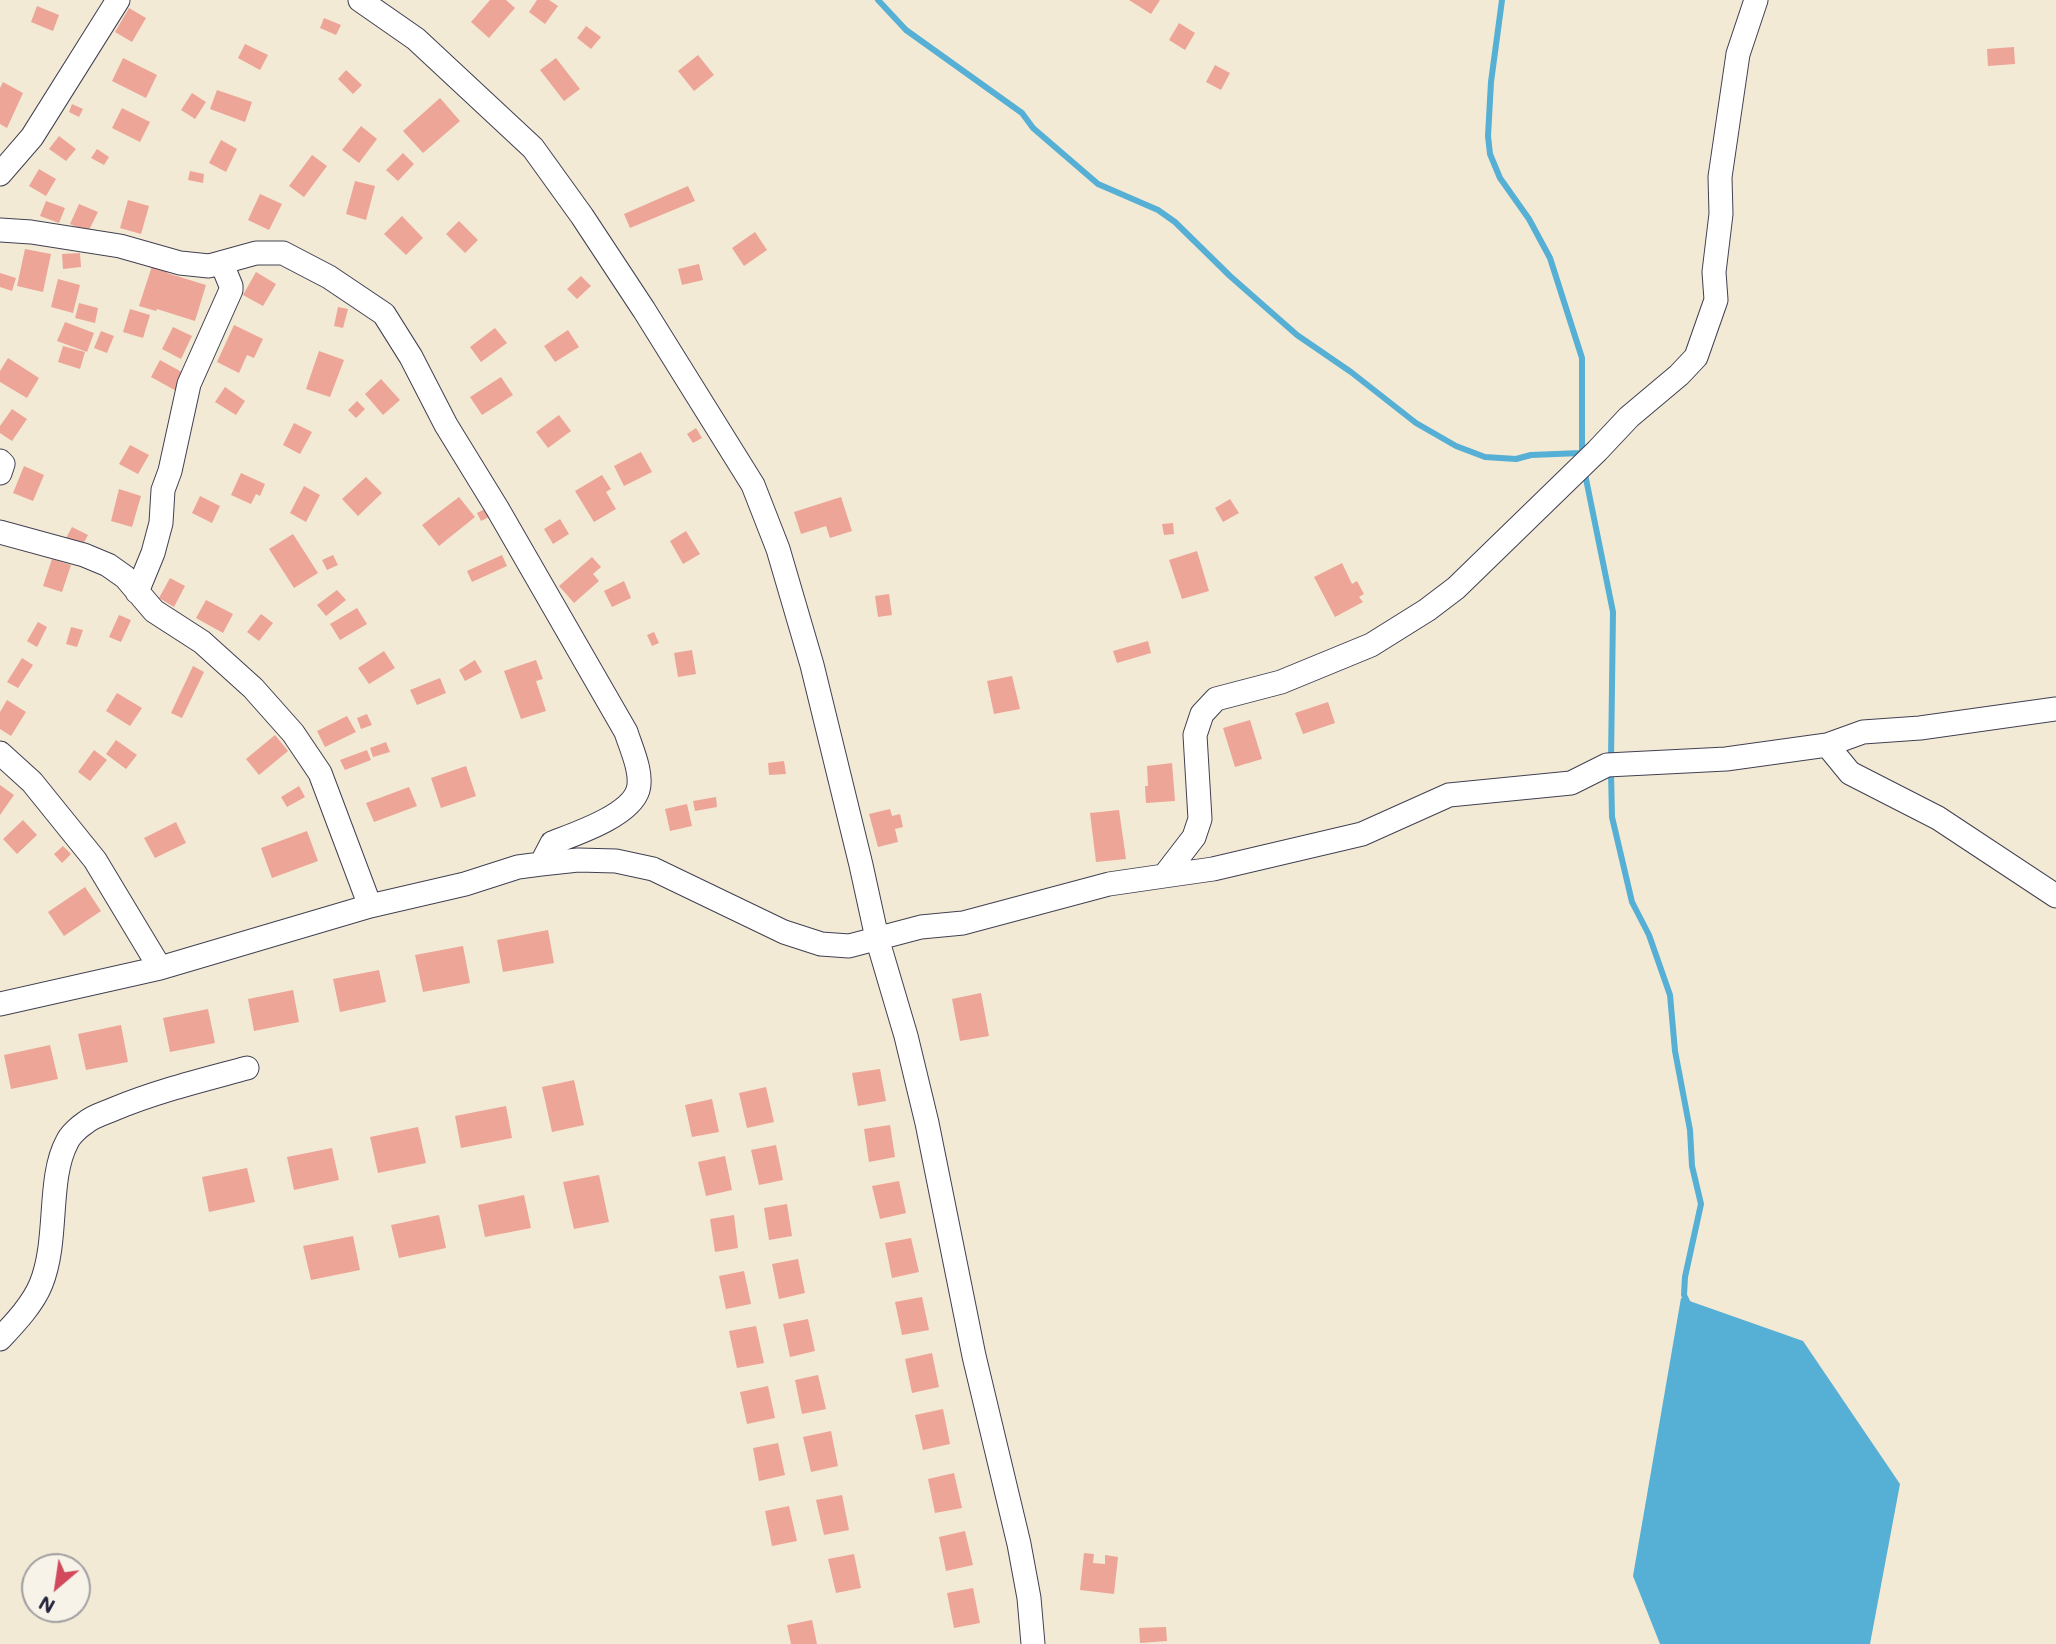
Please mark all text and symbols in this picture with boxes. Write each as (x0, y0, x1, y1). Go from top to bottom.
north arrow (21, 1553, 91, 1623)
text: N (34, 1591, 59, 1619)

